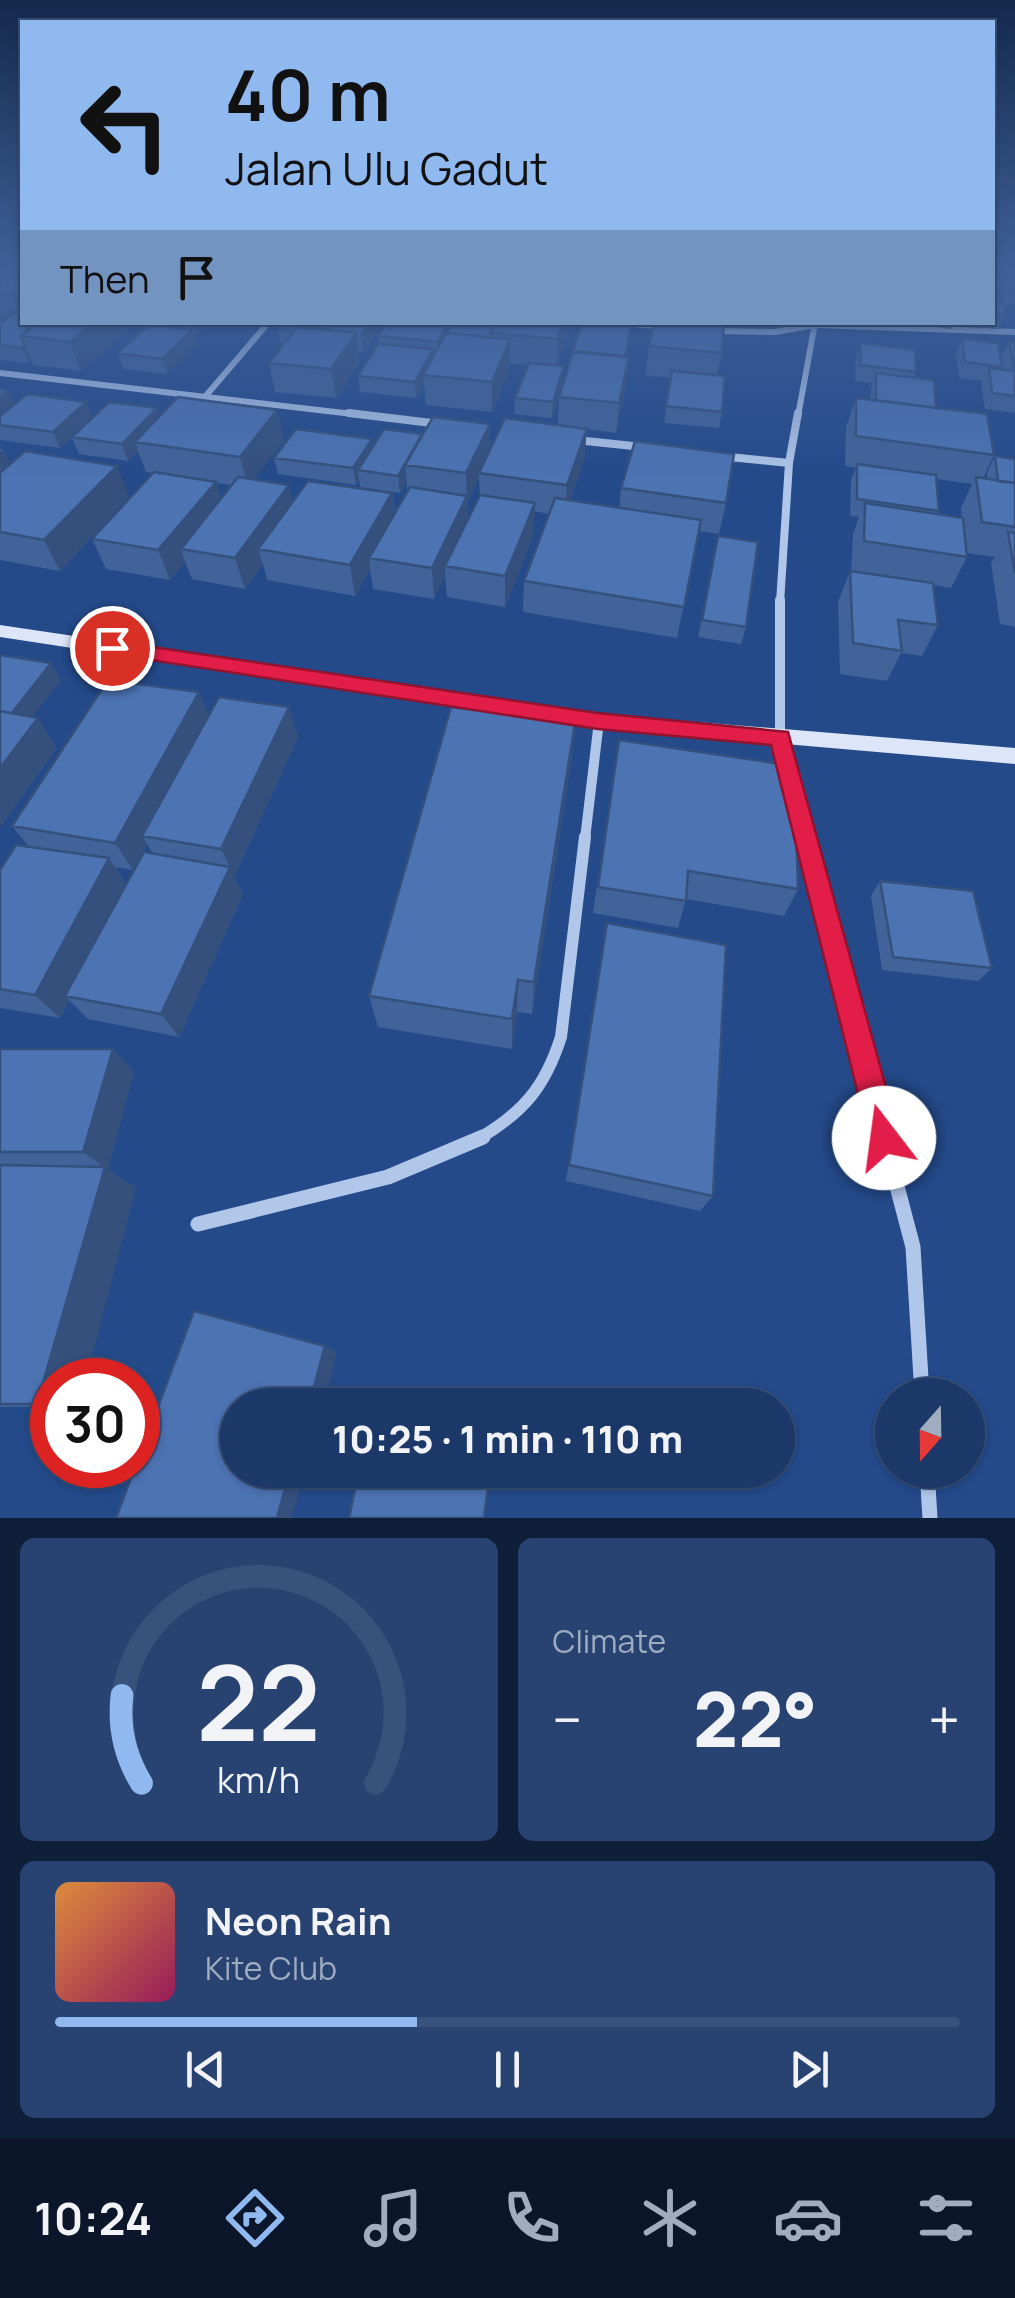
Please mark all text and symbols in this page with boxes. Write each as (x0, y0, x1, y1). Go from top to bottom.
text: 40 m (225, 46, 391, 142)
icon: left (60, 60, 190, 190)
text: Jalan Ulu Gadut (225, 137, 548, 199)
icon: arrive (169, 250, 224, 305)
text: Then (60, 252, 149, 304)
pin (70, 606, 155, 691)
icon: arrive (85, 621, 140, 676)
position arrow (832, 1086, 936, 1190)
speed limit sign: 30 (30, 1358, 160, 1488)
north arrow (875, 1378, 985, 1488)
map controls (875, 1378, 985, 1488)
text: 10:25 · 1 min · 110 m (332, 1412, 683, 1464)
text: Climate (553, 1619, 666, 1663)
text: 22 (197, 1630, 321, 1772)
text: 22° (693, 1667, 817, 1770)
text: − (553, 1681, 582, 1757)
text: + (928, 1681, 960, 1757)
text: km/h (217, 1755, 300, 1804)
text: Neon Rain (205, 1894, 391, 1946)
text: Kite Club (205, 1946, 337, 1990)
icon: previous (178, 2042, 233, 2097)
icon: pause (480, 2042, 535, 2097)
icon: next (782, 2042, 837, 2097)
icon: directions (220, 2183, 290, 2253)
icon: music (358, 2183, 428, 2253)
icon: phone (497, 2183, 567, 2253)
icon: climate (635, 2183, 705, 2253)
icon: car (773, 2183, 843, 2253)
icon: filters (911, 2183, 981, 2253)
text: 10:24 (34, 2187, 152, 2249)

